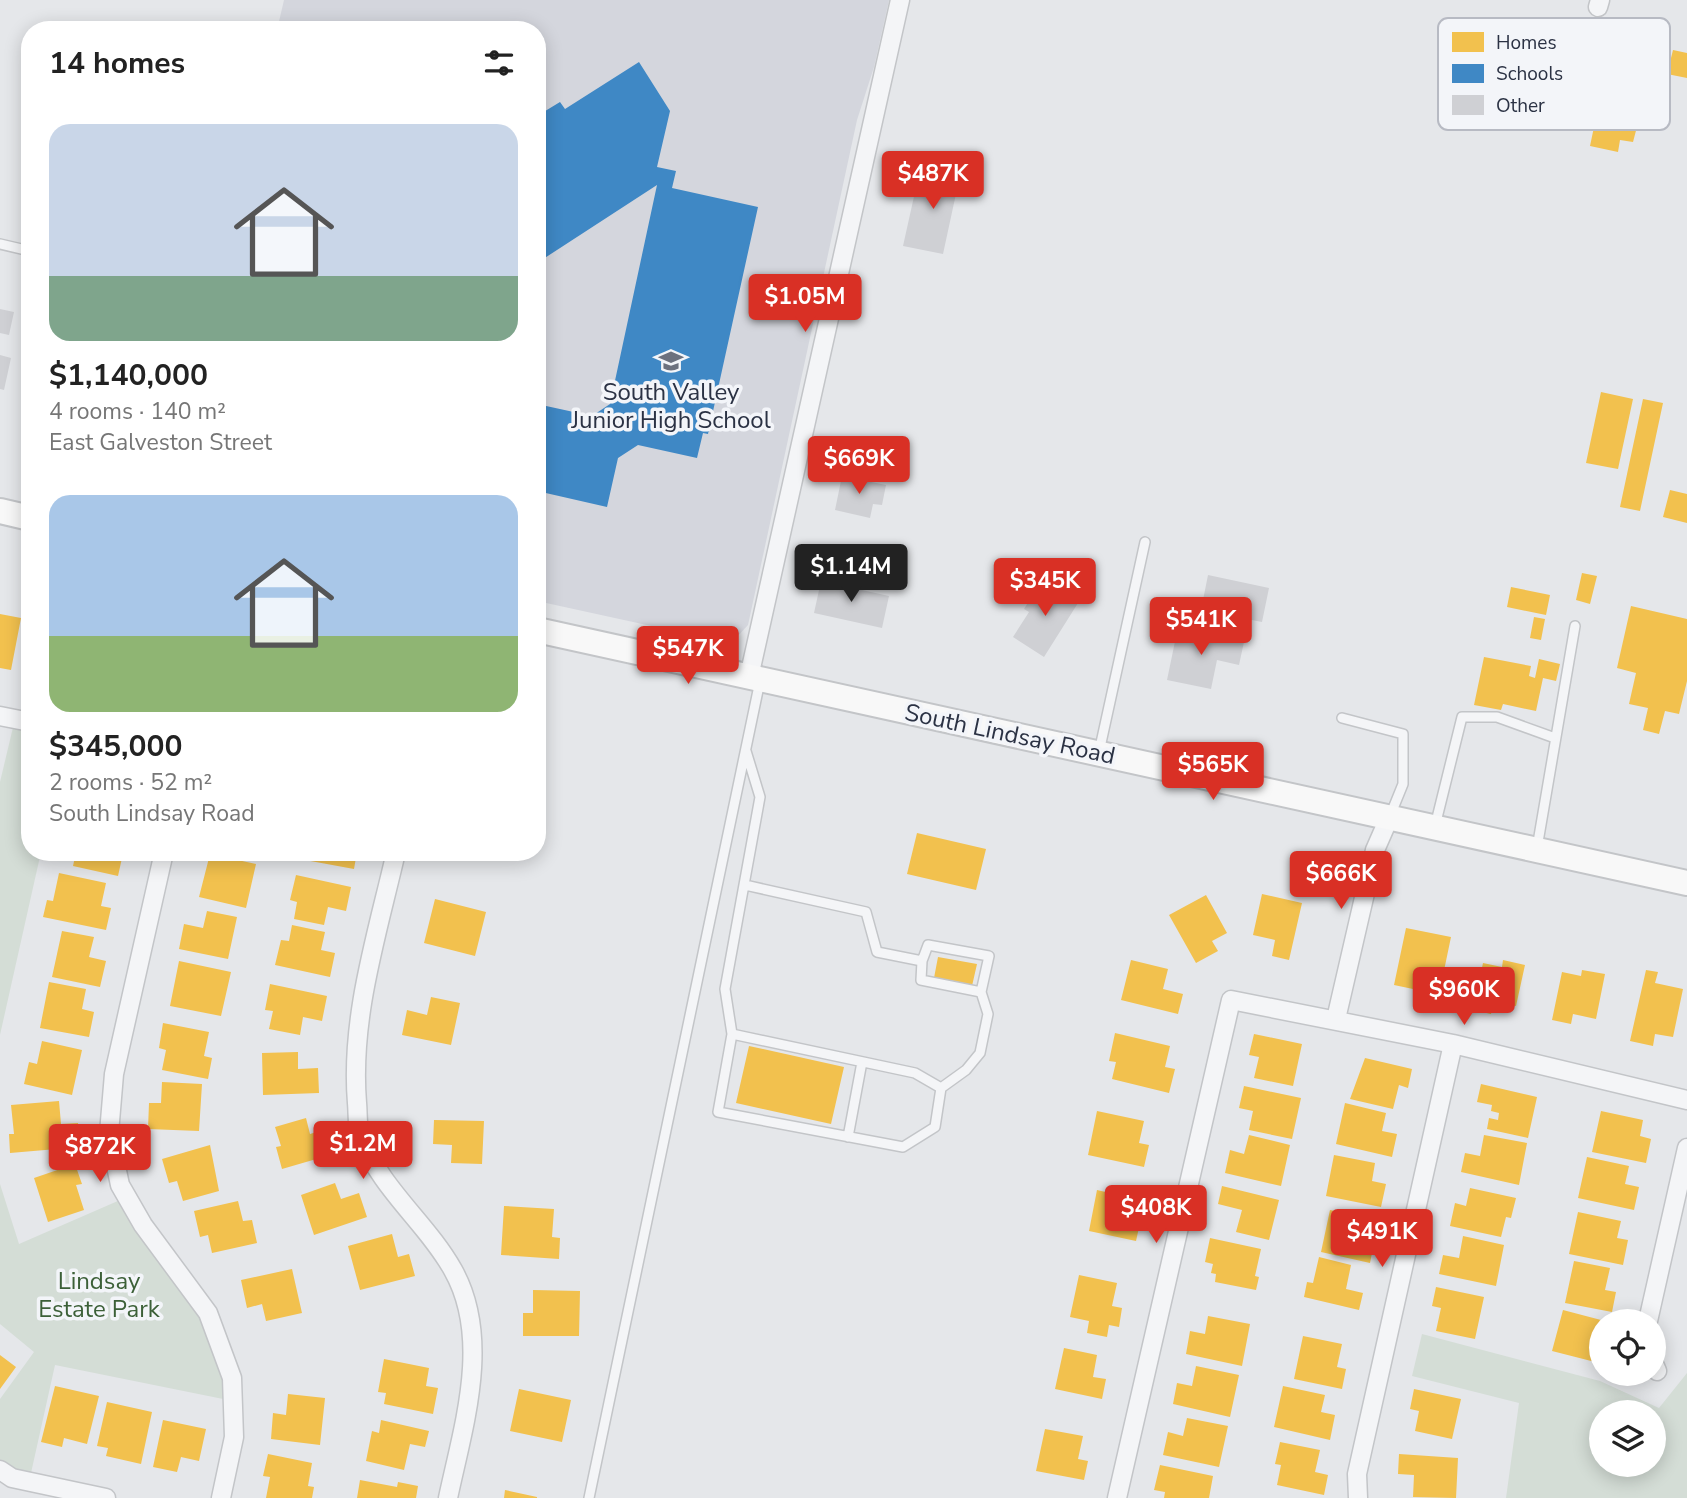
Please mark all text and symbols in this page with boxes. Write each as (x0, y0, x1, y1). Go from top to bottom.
legend (1438, 18, 1670, 130)
text: Homes (1496, 30, 1557, 56)
text: 14 homes (49, 43, 185, 84)
icon: filters (480, 44, 518, 82)
text: Schools (1496, 61, 1563, 87)
text: Other (1496, 93, 1545, 119)
pin: $487K (884, 152, 982, 211)
text: $487K (898, 158, 968, 189)
icon: home (221, 169, 347, 295)
pin: $1.05M (748, 274, 862, 334)
text: $1.05M (765, 281, 845, 312)
school or university icon: South Valley Junior High School (657, 347, 685, 375)
text: $1,140,000 (49, 355, 208, 396)
place label: South Valley Junior High School (570, 376, 771, 436)
text: 4 rooms · 140 m² (49, 396, 226, 427)
text: East Galveston Street (49, 427, 272, 458)
pin: $669K (810, 436, 908, 496)
text: $669K (824, 443, 894, 474)
icon: home (221, 540, 347, 666)
pin: $1.14M (794, 544, 908, 604)
text: $1.14M (811, 551, 891, 582)
pin: $345K (996, 558, 1094, 618)
text: $345K (1010, 565, 1080, 596)
pin: $541K (1152, 598, 1250, 657)
text: $541K (1166, 604, 1236, 635)
pin: $547K (639, 626, 737, 686)
text: $547K (653, 633, 723, 664)
street label: South Lindsay Road (902, 696, 1118, 772)
text: $345,000 (49, 726, 182, 767)
pin: $565K (1164, 742, 1262, 802)
text: $565K (1178, 749, 1248, 780)
text: 2 rooms · 52 m² (49, 767, 212, 798)
text: South Lindsay Road (49, 798, 255, 829)
pin: $666K (1292, 852, 1390, 911)
text: $666K (1306, 858, 1376, 889)
pin: $960K (1415, 968, 1513, 1027)
text: $960K (1429, 974, 1499, 1005)
pin: $1.2M (314, 1122, 412, 1181)
pin: $872K (51, 1124, 149, 1184)
text: $1.2M (329, 1128, 397, 1159)
text: $872K (65, 1131, 135, 1162)
pin: $408K (1107, 1186, 1205, 1245)
text: $408K (1121, 1192, 1191, 1223)
pin: $491K (1333, 1210, 1431, 1269)
text: $491K (1347, 1216, 1417, 1247)
park label: Lindsay Estate Park (38, 1265, 161, 1325)
map controls (1589, 1309, 1666, 1477)
button: locate (1589, 1309, 1666, 1386)
button: layers (1589, 1400, 1666, 1477)

